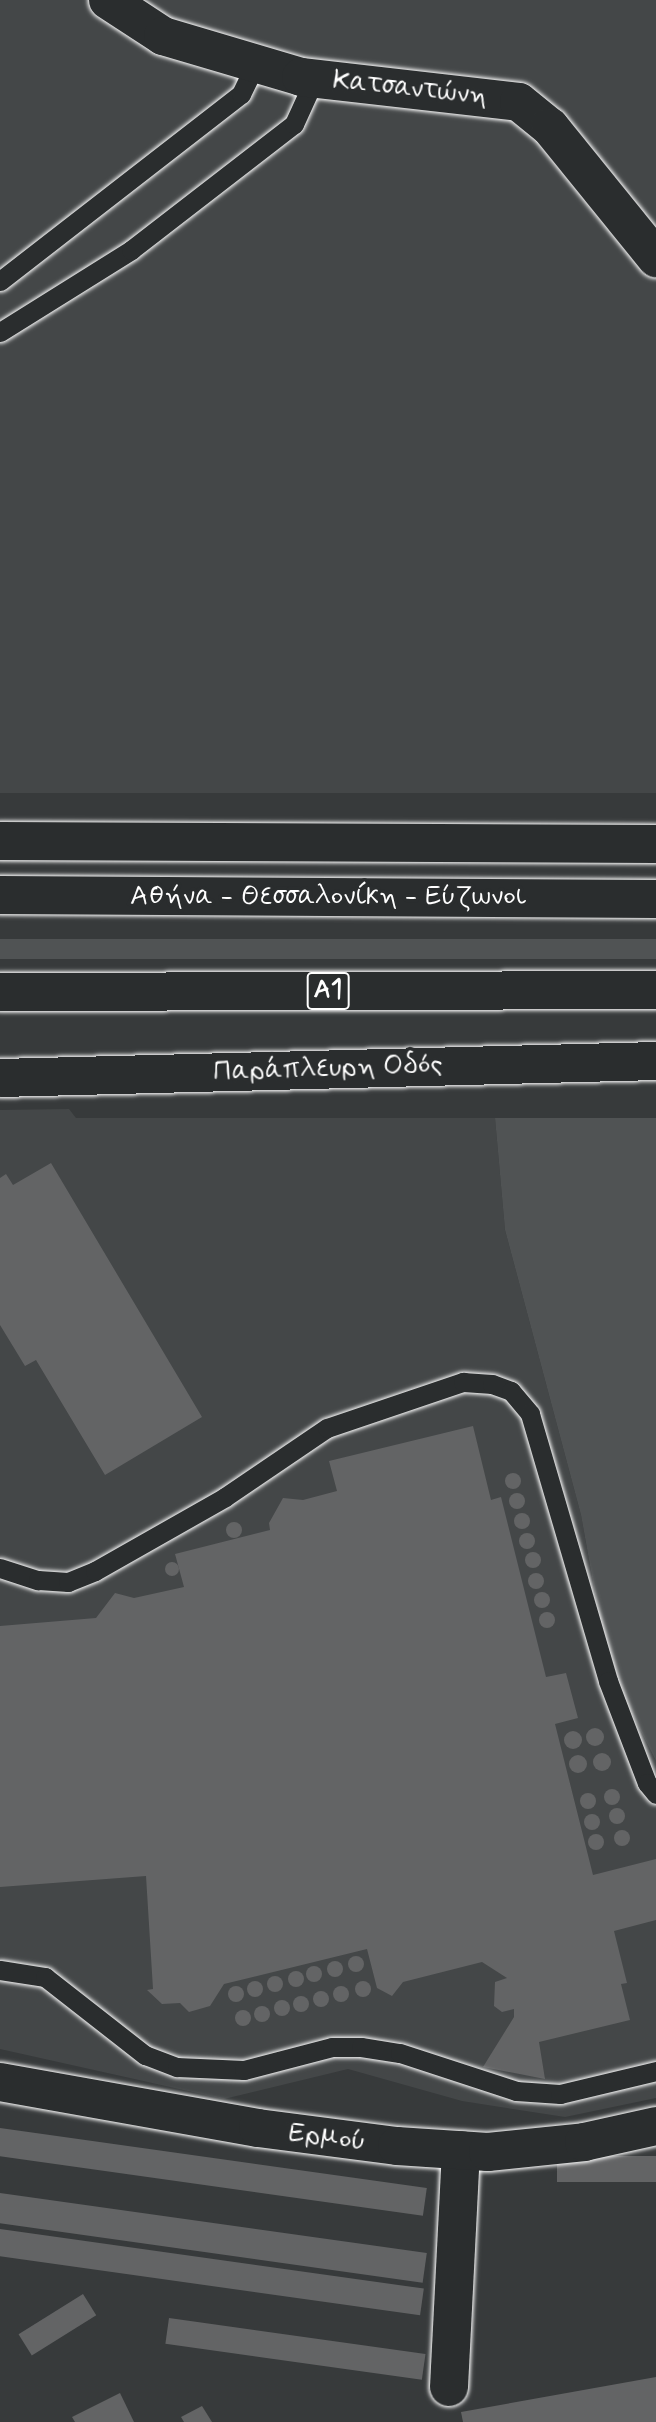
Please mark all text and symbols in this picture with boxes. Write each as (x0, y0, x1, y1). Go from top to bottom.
street label: Κατσαντώνη (331, 64, 489, 114)
street label: Αθήνα - Θεσσαλονίκη - Εύζωνοι (130, 880, 526, 914)
road number: Α1 (305, 968, 351, 1014)
street label: Παράπλευρη Οδός (213, 1048, 443, 1090)
street label: Ερμού (286, 2117, 368, 2159)

